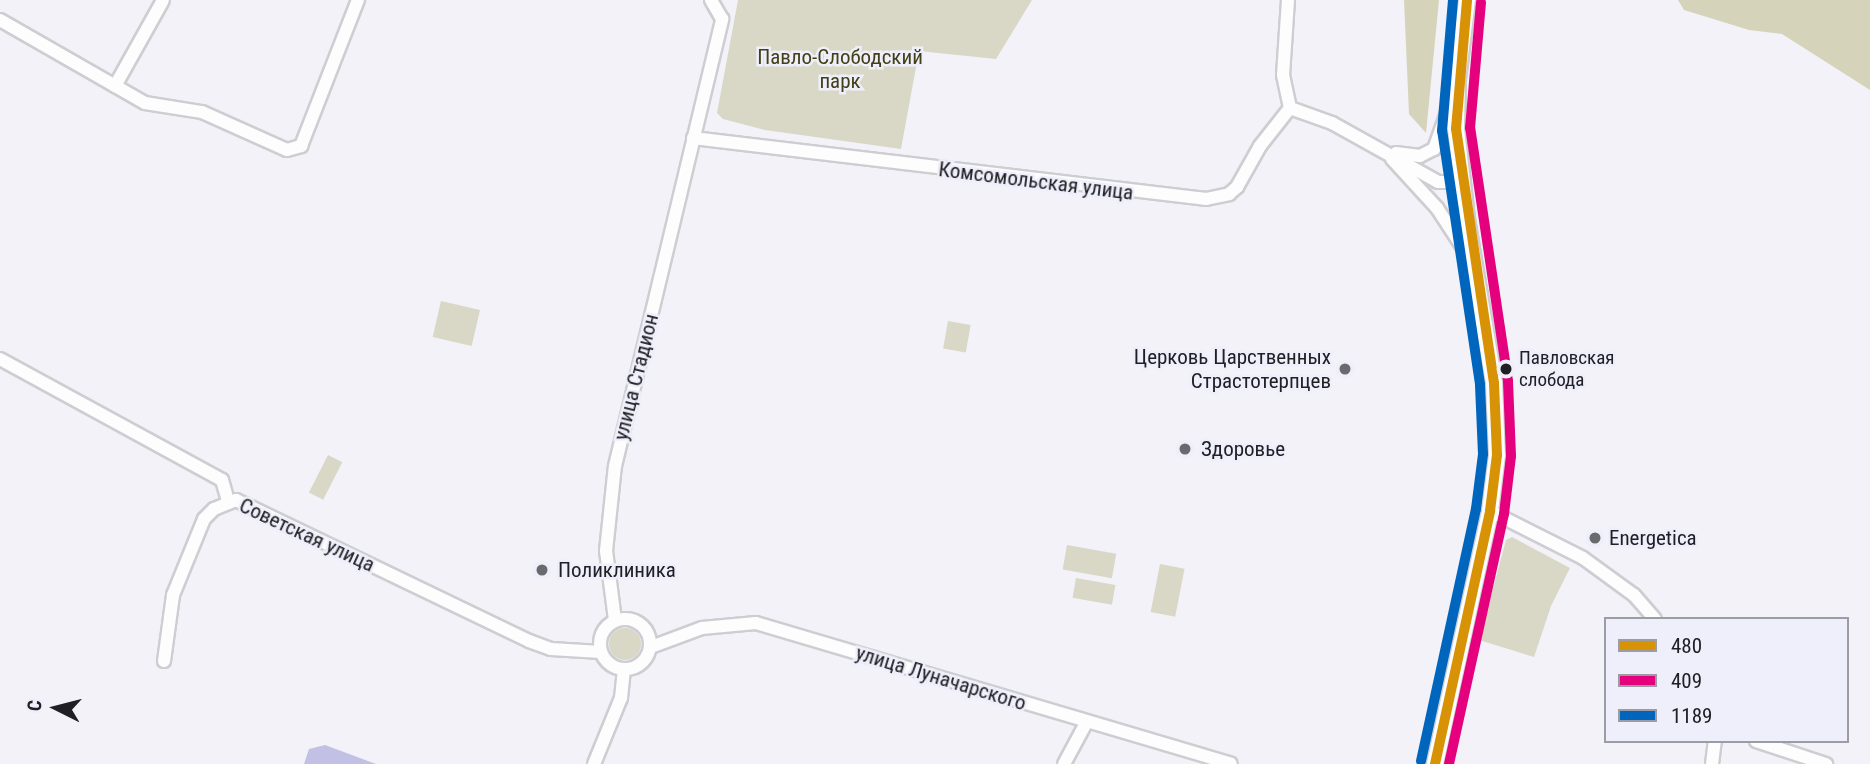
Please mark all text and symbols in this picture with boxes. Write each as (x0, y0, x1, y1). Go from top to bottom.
park label: Павло-Слободский парк (757, 44, 923, 94)
street label: Комсомольская улица (937, 157, 1135, 205)
street label: улица Стадион (608, 311, 664, 443)
place label: Церковь Царственных Страстотерпцев (1134, 344, 1331, 394)
place label: Павловская слобода (1519, 347, 1614, 391)
marker: Церковь Царственных Страстотерпцев (1337, 361, 1353, 377)
marker: Павловская слобода (1499, 362, 1513, 376)
place label: Здоровье (1201, 436, 1285, 462)
marker: Здоровье (1175, 439, 1195, 459)
street label: Советская улица (235, 493, 379, 577)
place label: Energetica (1609, 525, 1697, 551)
marker: Energetica (1587, 530, 1603, 546)
place label: Поликлиника (558, 557, 676, 583)
marker: Поликлиника (532, 560, 552, 580)
legend (1604, 617, 1849, 743)
text: 480 (1671, 634, 1702, 658)
street label: улица Луначарского (853, 640, 1029, 716)
text: 409 (1671, 669, 1702, 693)
north arrow (21, 673, 91, 743)
text: С (23, 699, 47, 712)
text: 1189 (1671, 704, 1712, 728)

